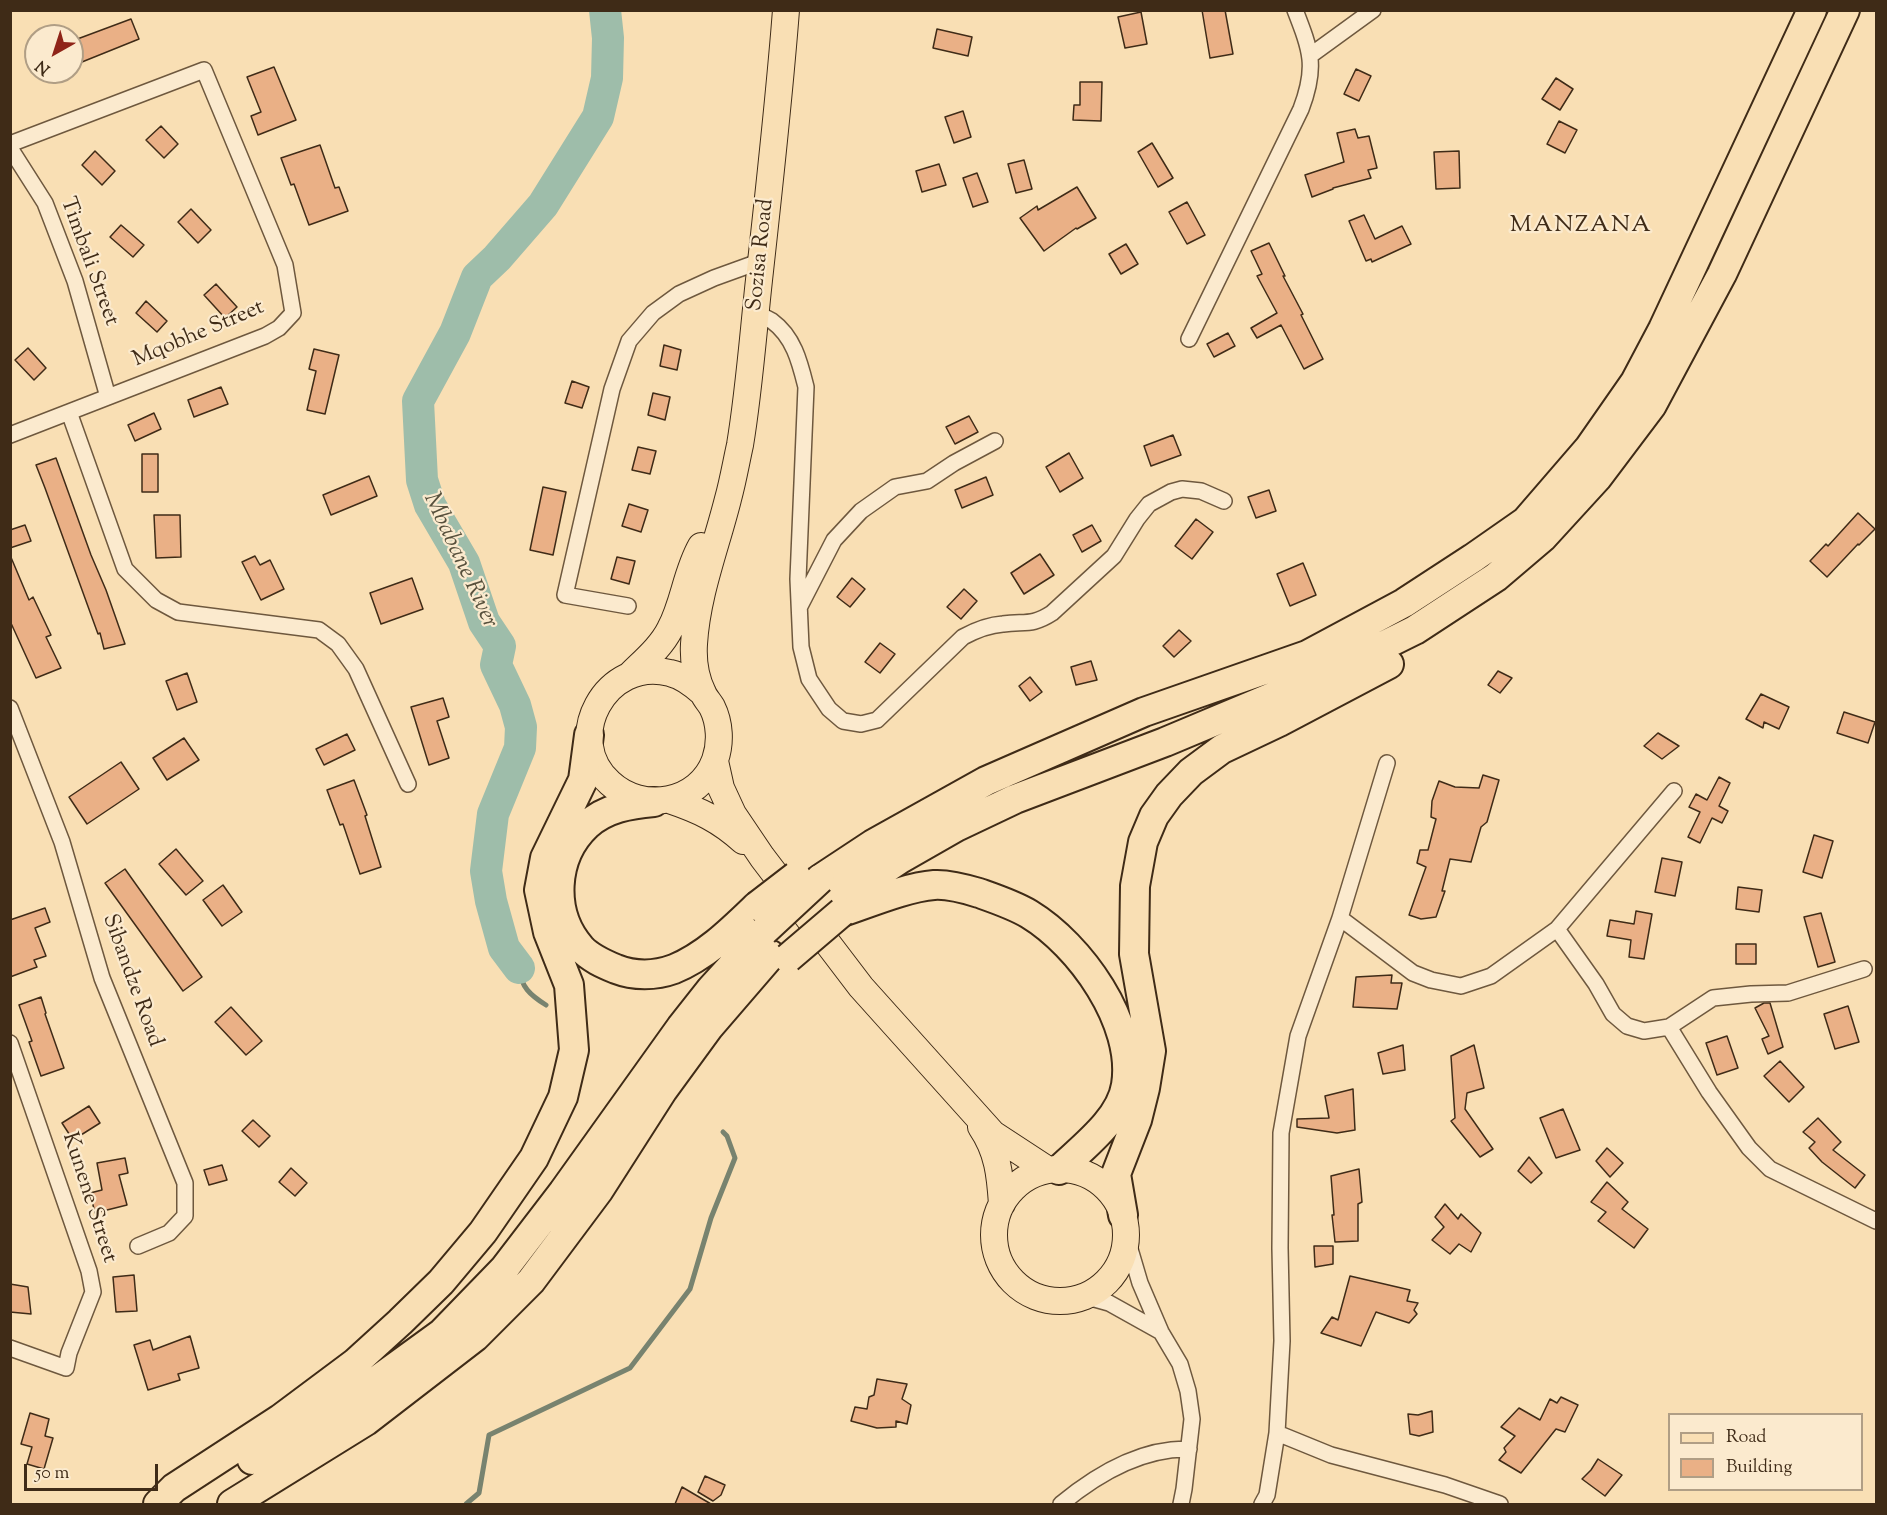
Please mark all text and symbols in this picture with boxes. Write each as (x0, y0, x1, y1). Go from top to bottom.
north arrow (24, 24, 84, 84)
text: N (31, 54, 56, 80)
street label: Timbali Street (53, 194, 123, 330)
street label: Sozisa Road (743, 198, 781, 312)
district label: MANZANA (1510, 213, 1652, 241)
street label: Mqobhe Street (129, 295, 269, 375)
water label: Mbabane River (415, 489, 503, 633)
street label: Sibandze Road (95, 911, 167, 1051)
street label: Kunene Street (55, 1130, 121, 1266)
legend (1668, 1413, 1863, 1491)
text: Road (1726, 1425, 1766, 1451)
scale bar (27, 1452, 160, 1490)
text: Building (1726, 1455, 1792, 1481)
text: 50 m (35, 1461, 69, 1487)

